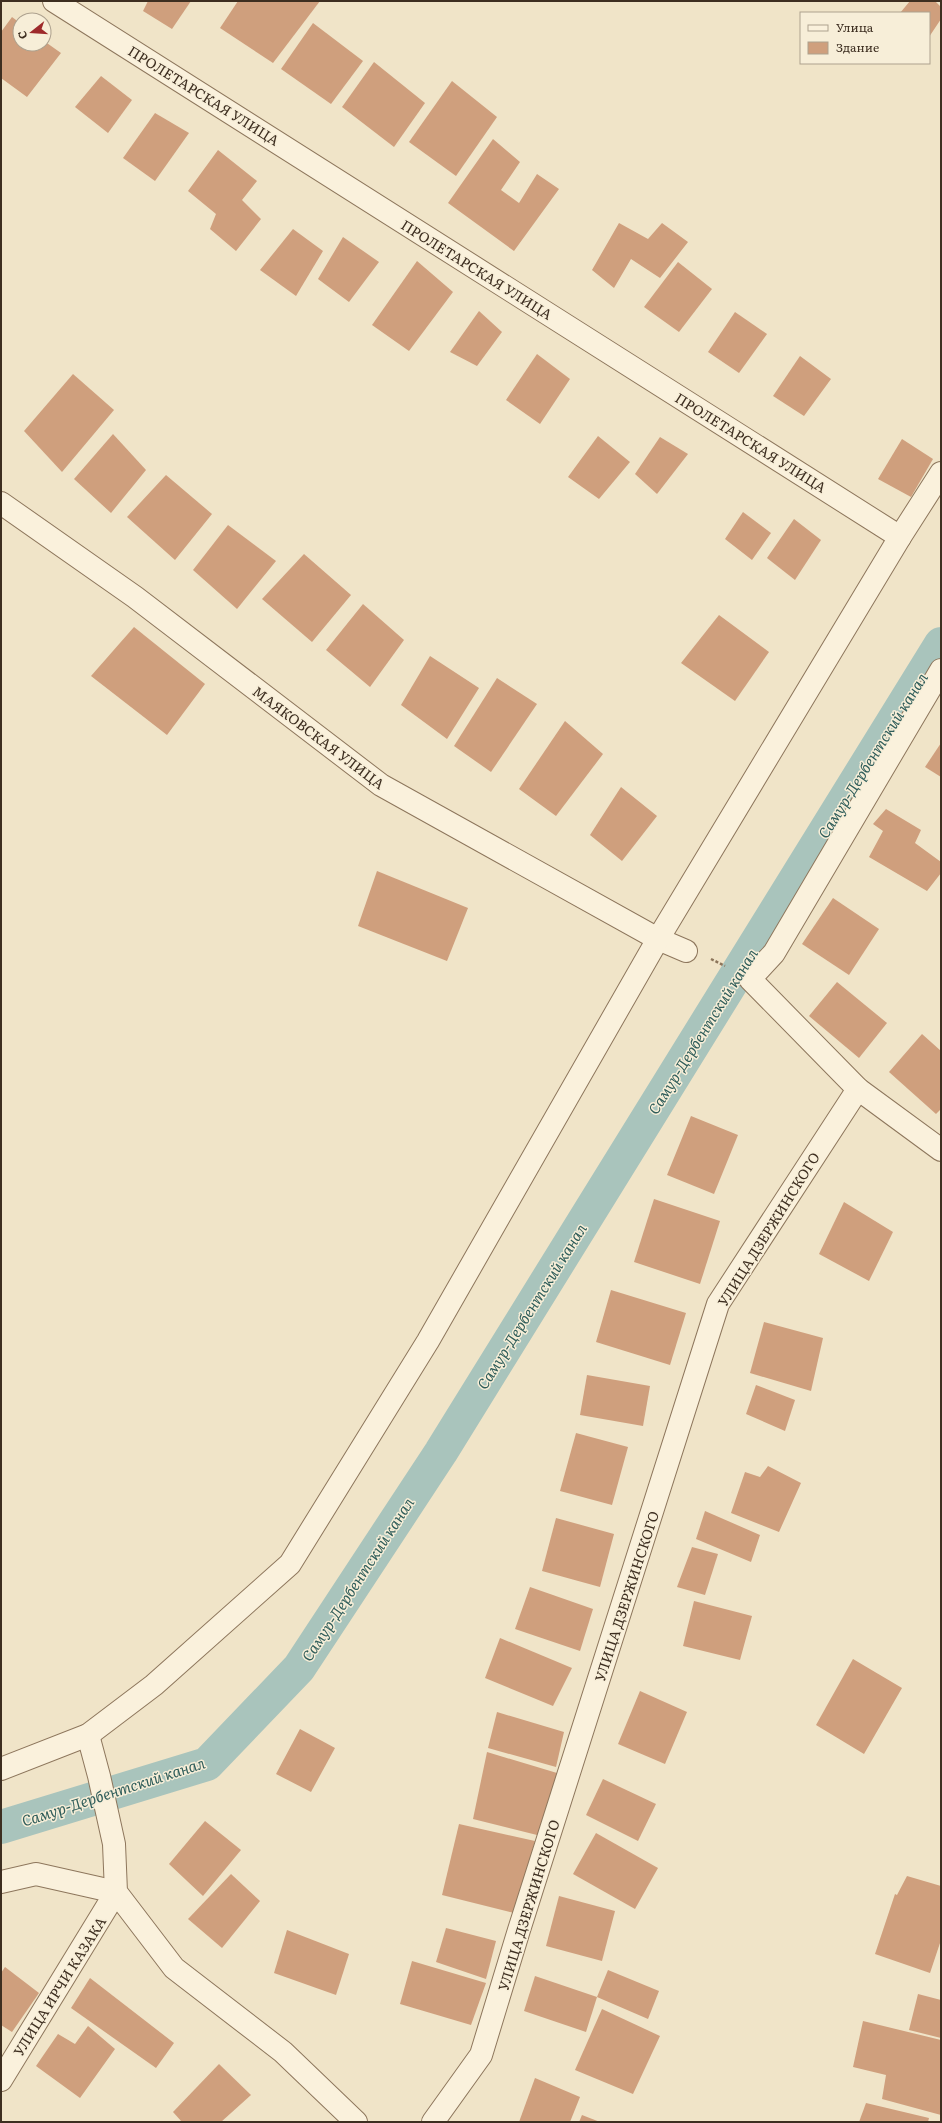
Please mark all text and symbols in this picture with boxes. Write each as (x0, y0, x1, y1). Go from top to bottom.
north arrow (12, 12, 52, 52)
legend (800, 12, 930, 64)
text: Улица (836, 18, 874, 36)
text: С (13, 29, 30, 41)
text: Здание (836, 38, 879, 56)
street label: ПРОЛЕТАРСКАЯ УЛИЦА (125, 40, 284, 150)
street label: ПРОЛЕТАРСКАЯ УЛИЦА (398, 214, 557, 324)
street label: ПРОЛЕТАРСКАЯ УЛИЦА (672, 387, 831, 497)
water label: Самур-Дербентский канал (811, 667, 933, 842)
street label: МАЯКОВСКАЯ УЛИЦА (249, 681, 390, 794)
water label: Самур-Дербентский канал (641, 943, 763, 1118)
street label: УЛИЦА ДЗЕРЖИНСКОГО (712, 1148, 824, 1310)
water label: Самур-Дербентский канал (470, 1218, 592, 1393)
water label: Самур-Дербентский канал (295, 1492, 419, 1666)
street label: УЛИЦА ДЗЕРЖИНСКОГО (589, 1508, 663, 1684)
water label: Самур-Дербентский канал (18, 1750, 208, 1832)
street label: УЛИЦА ДЗЕРЖИНСКОГО (492, 1817, 564, 1993)
street label: УЛИЦА ИРЧИ КАЗАКА (8, 1912, 110, 2060)

